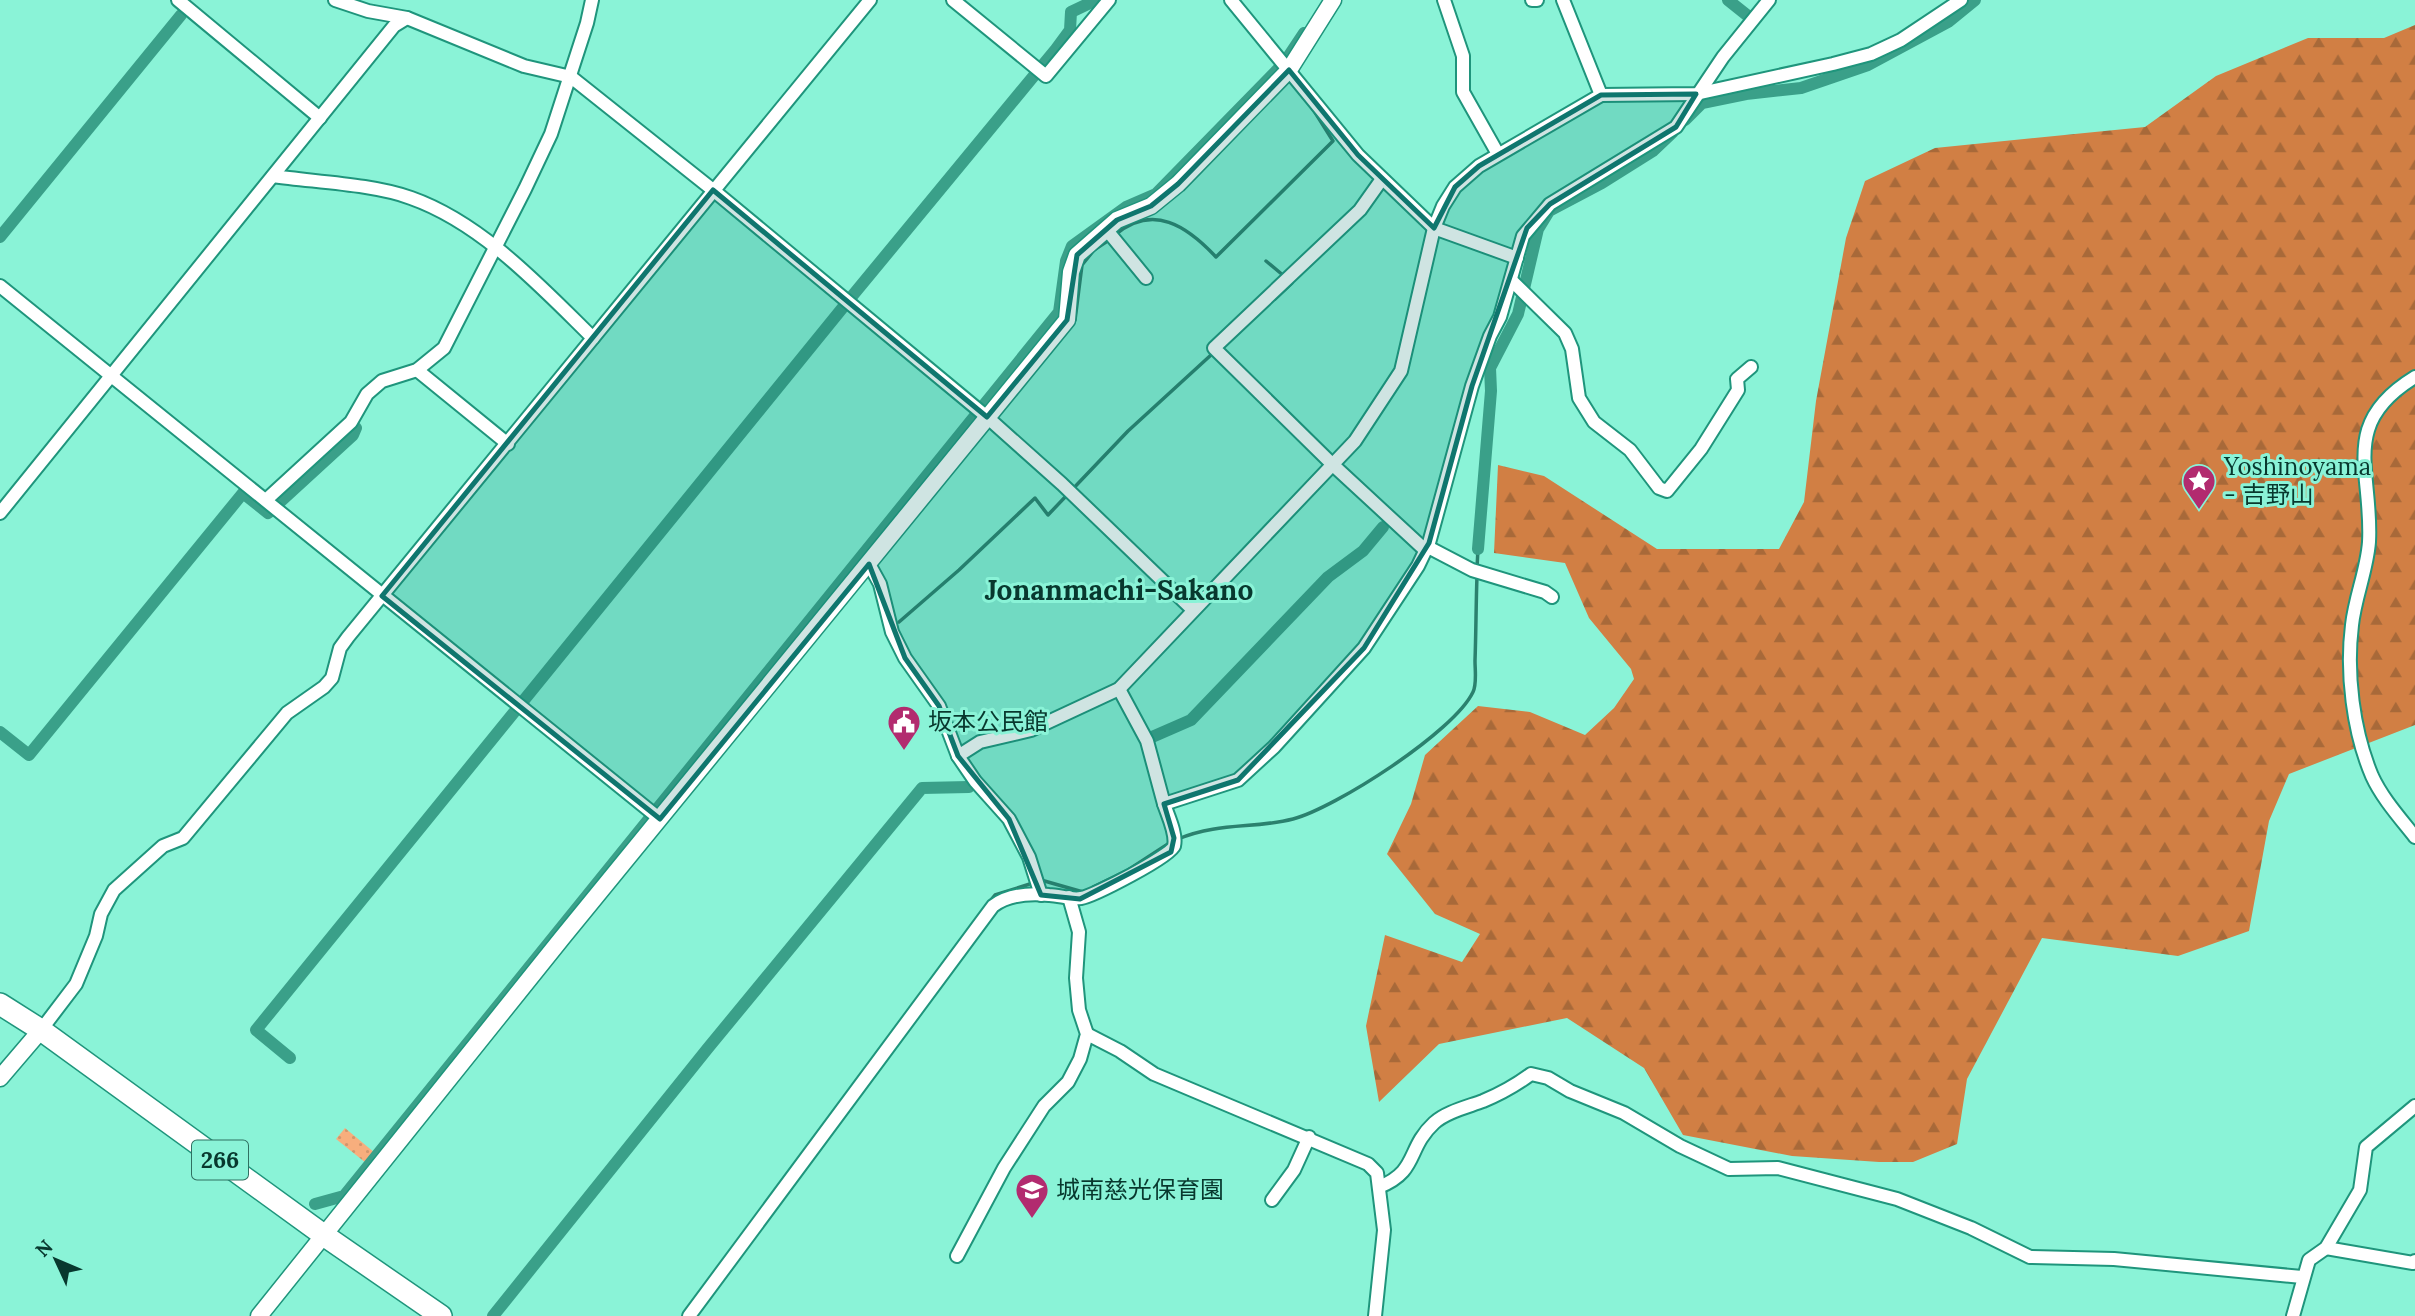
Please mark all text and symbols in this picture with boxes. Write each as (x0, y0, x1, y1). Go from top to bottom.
place label: Yoshinoyama - 吉野山 (2223, 451, 2371, 510)
place icon: Yoshinoyama - 吉野山 (2180, 462, 2218, 511)
district label: Jonanmachi-Sakano (985, 572, 1253, 608)
public building icon: 坂本公民館 (885, 703, 923, 752)
place label: 坂本公民館 (928, 706, 1048, 737)
road number: 266 (192, 1140, 248, 1180)
school or university icon: 城南慈光保育園 (1013, 1171, 1051, 1220)
place label: 城南慈光保育園 (1056, 1174, 1224, 1205)
north arrow (21, 1225, 91, 1295)
text: N (30, 1234, 58, 1262)

